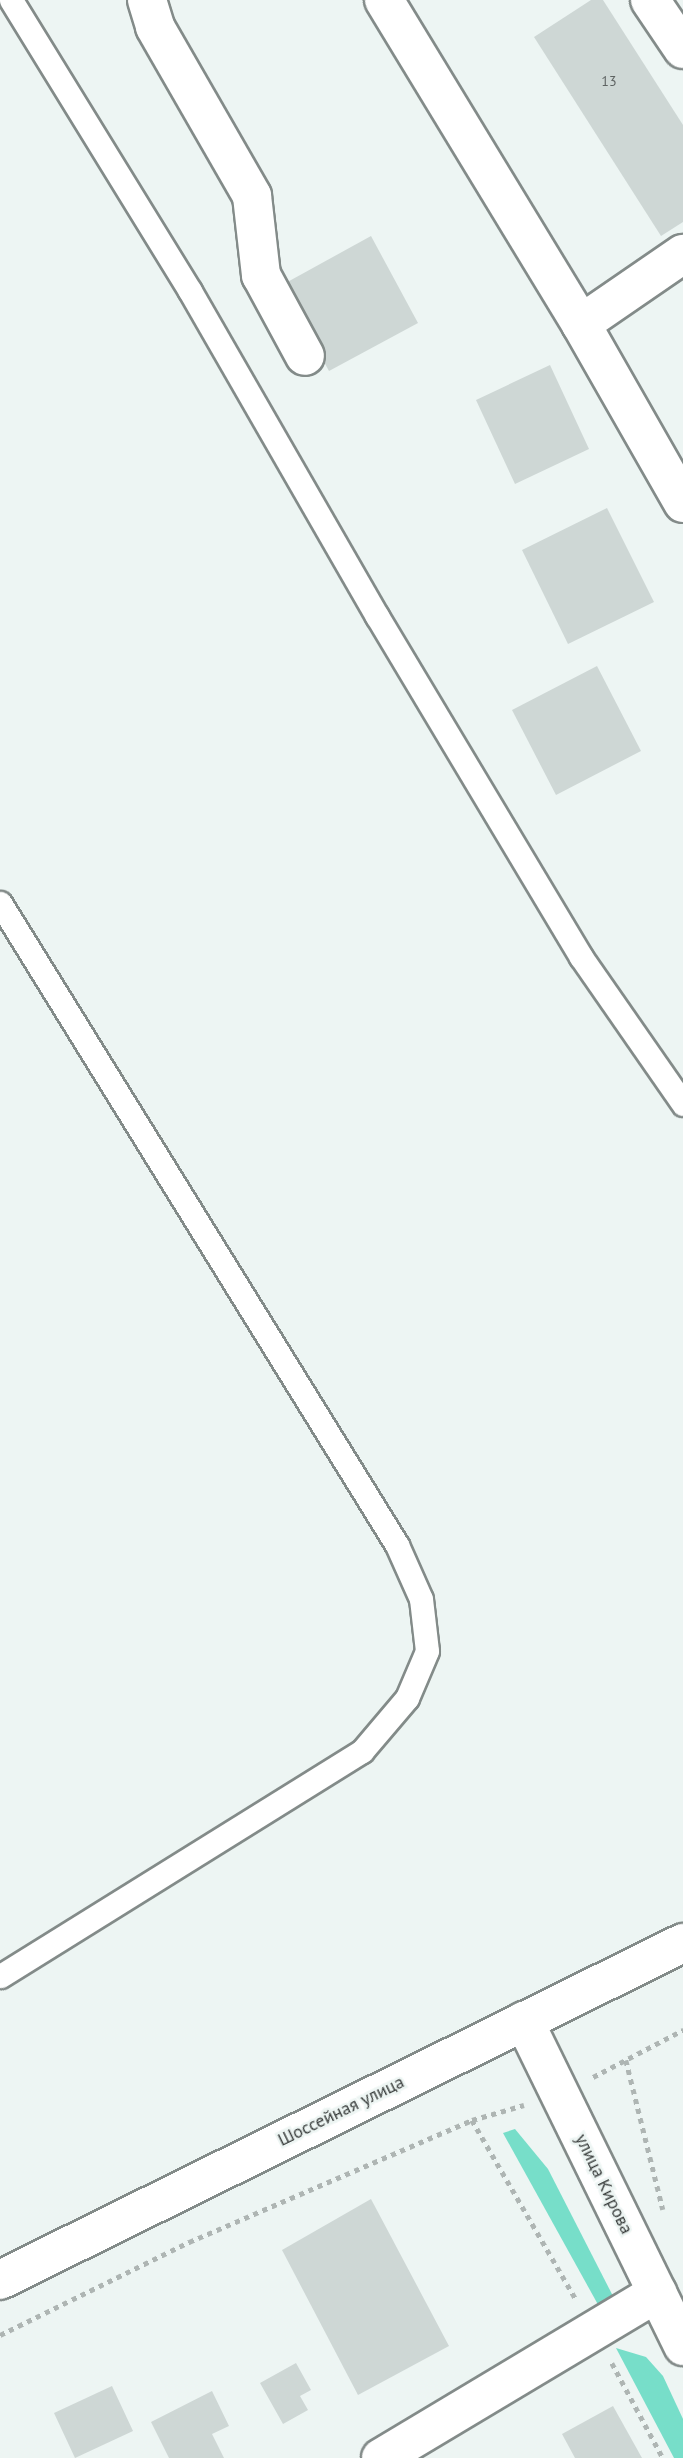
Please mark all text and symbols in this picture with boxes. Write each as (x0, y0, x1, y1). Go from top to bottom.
house number: 13 (601, 73, 617, 89)
street label: Шоссейная улица (274, 2071, 408, 2151)
street label: улица Кирова (570, 2130, 638, 2238)

